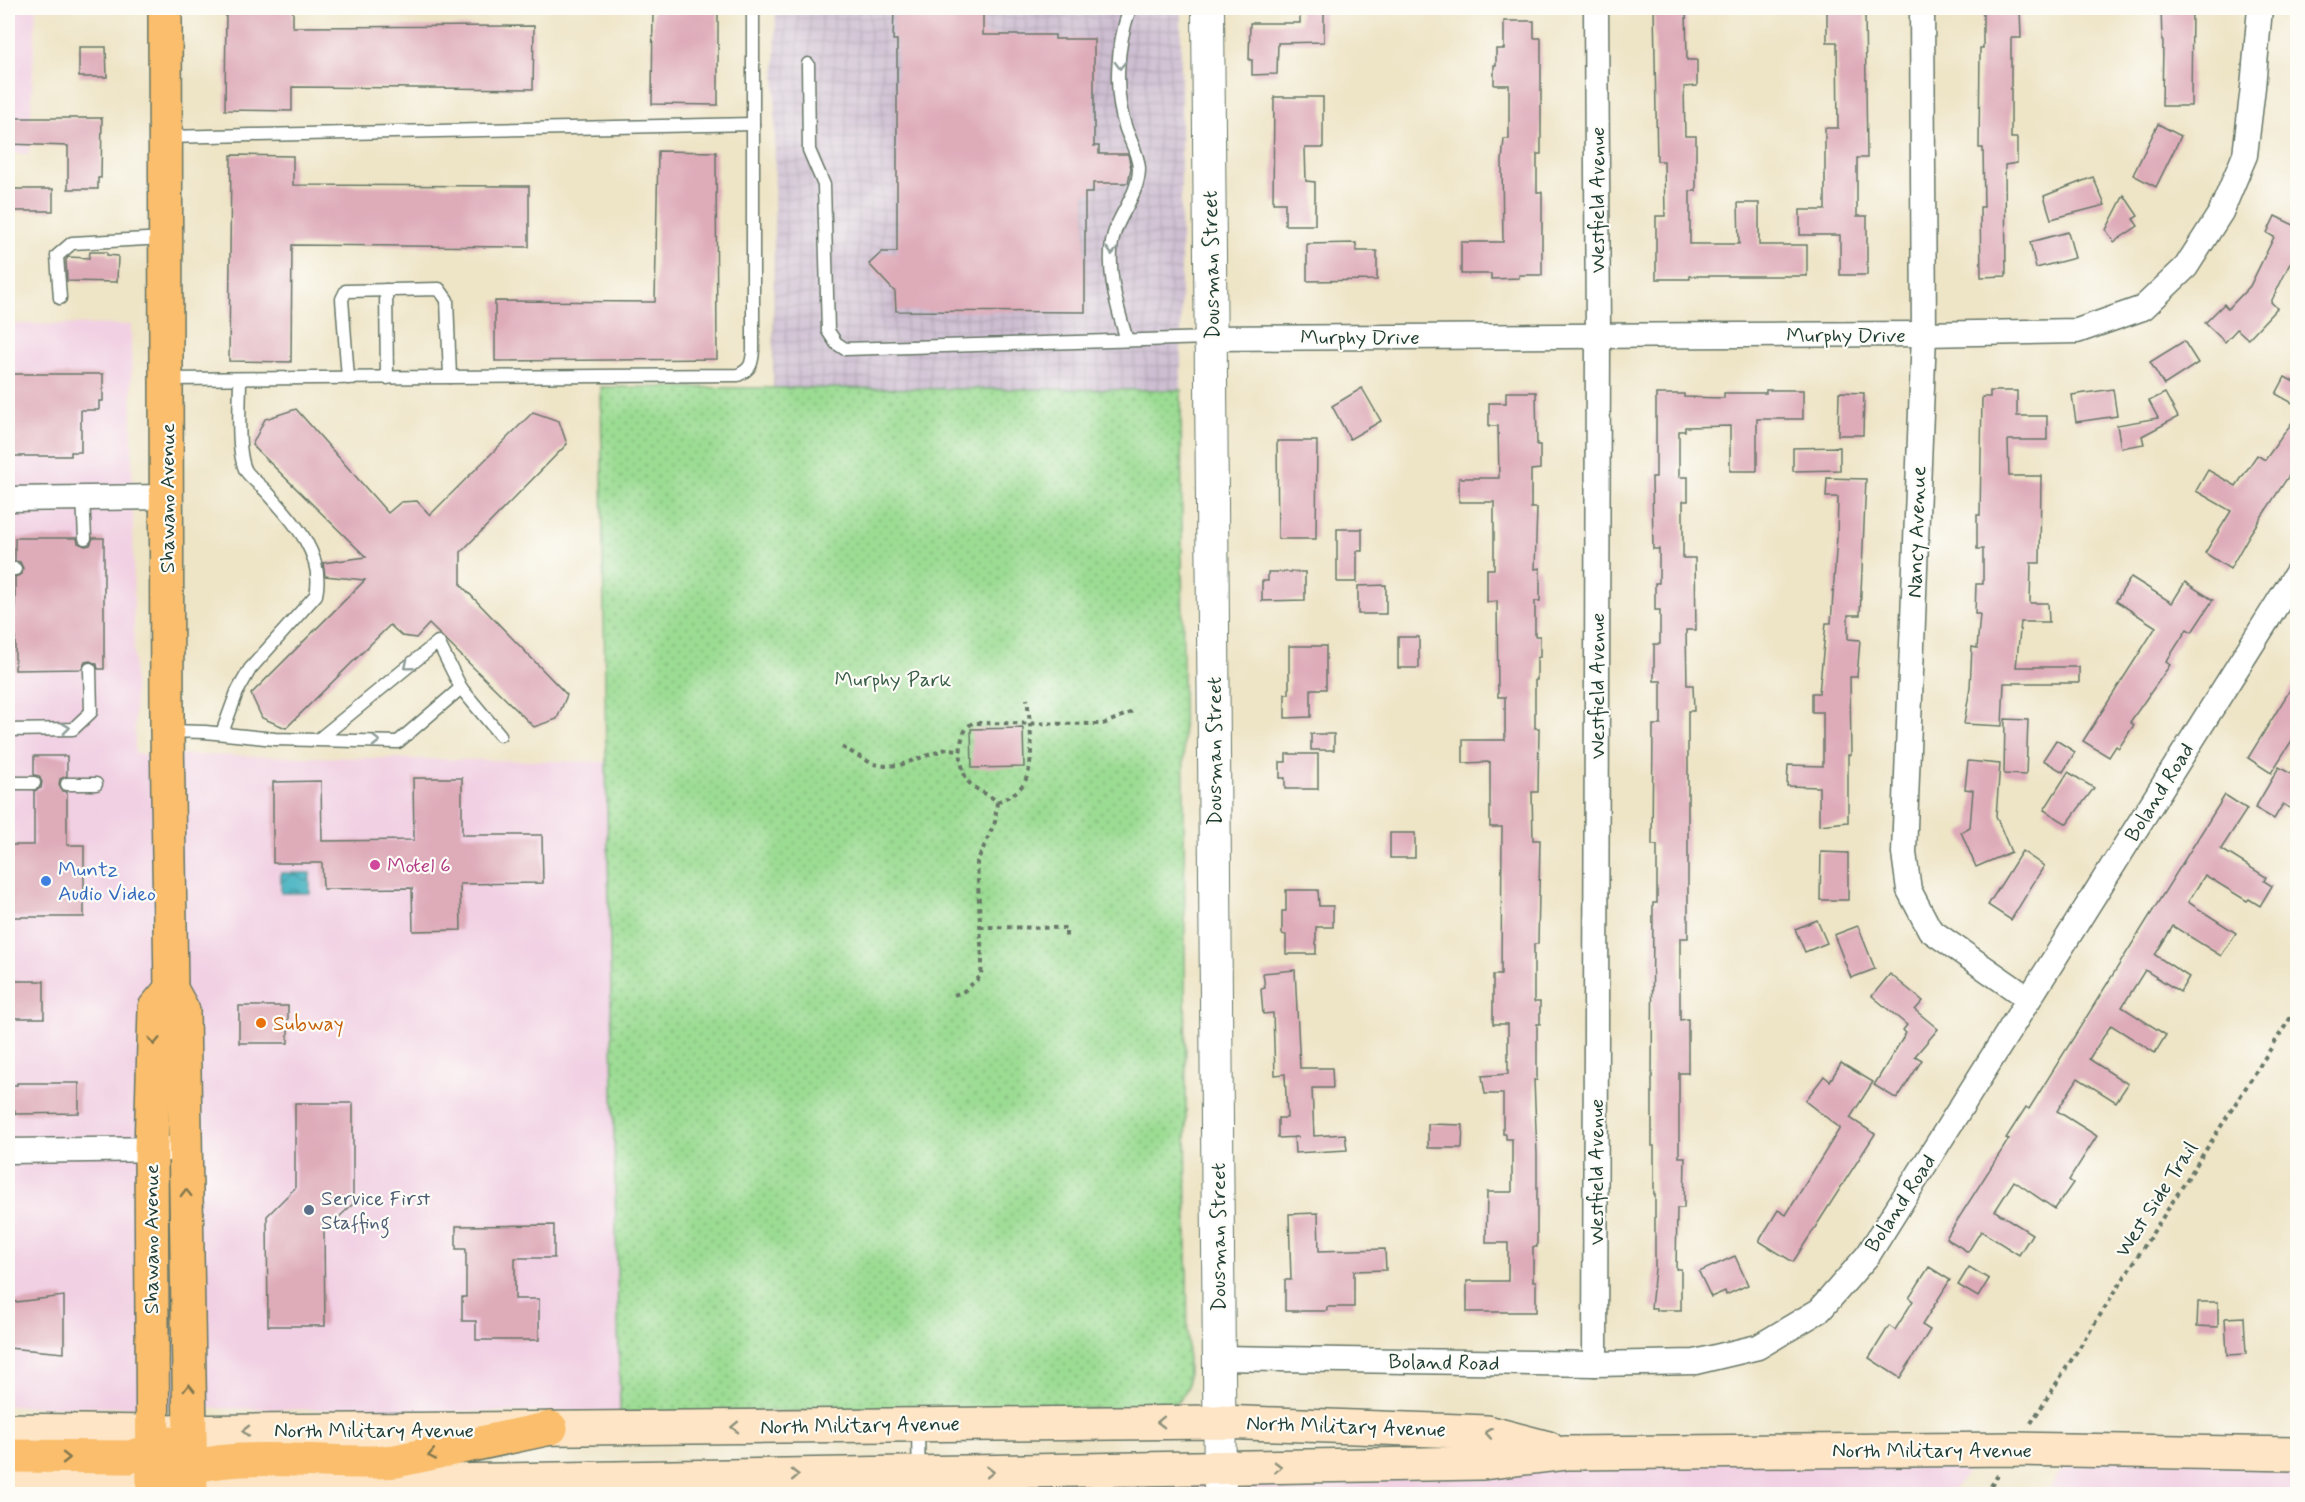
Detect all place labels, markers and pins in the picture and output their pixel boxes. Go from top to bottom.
place label: Motel 6 [387,852,451,880]
place label: Muntz Audio Video [58,856,156,908]
marker: Motel 6 [368,858,382,872]
marker: Muntz Audio Video [39,874,53,888]
place label: Subway [273,1010,344,1038]
marker: Subway [254,1016,268,1030]
place label: Service First Staffing [321,1185,431,1239]
marker: Service First Staffing [302,1203,316,1217]

